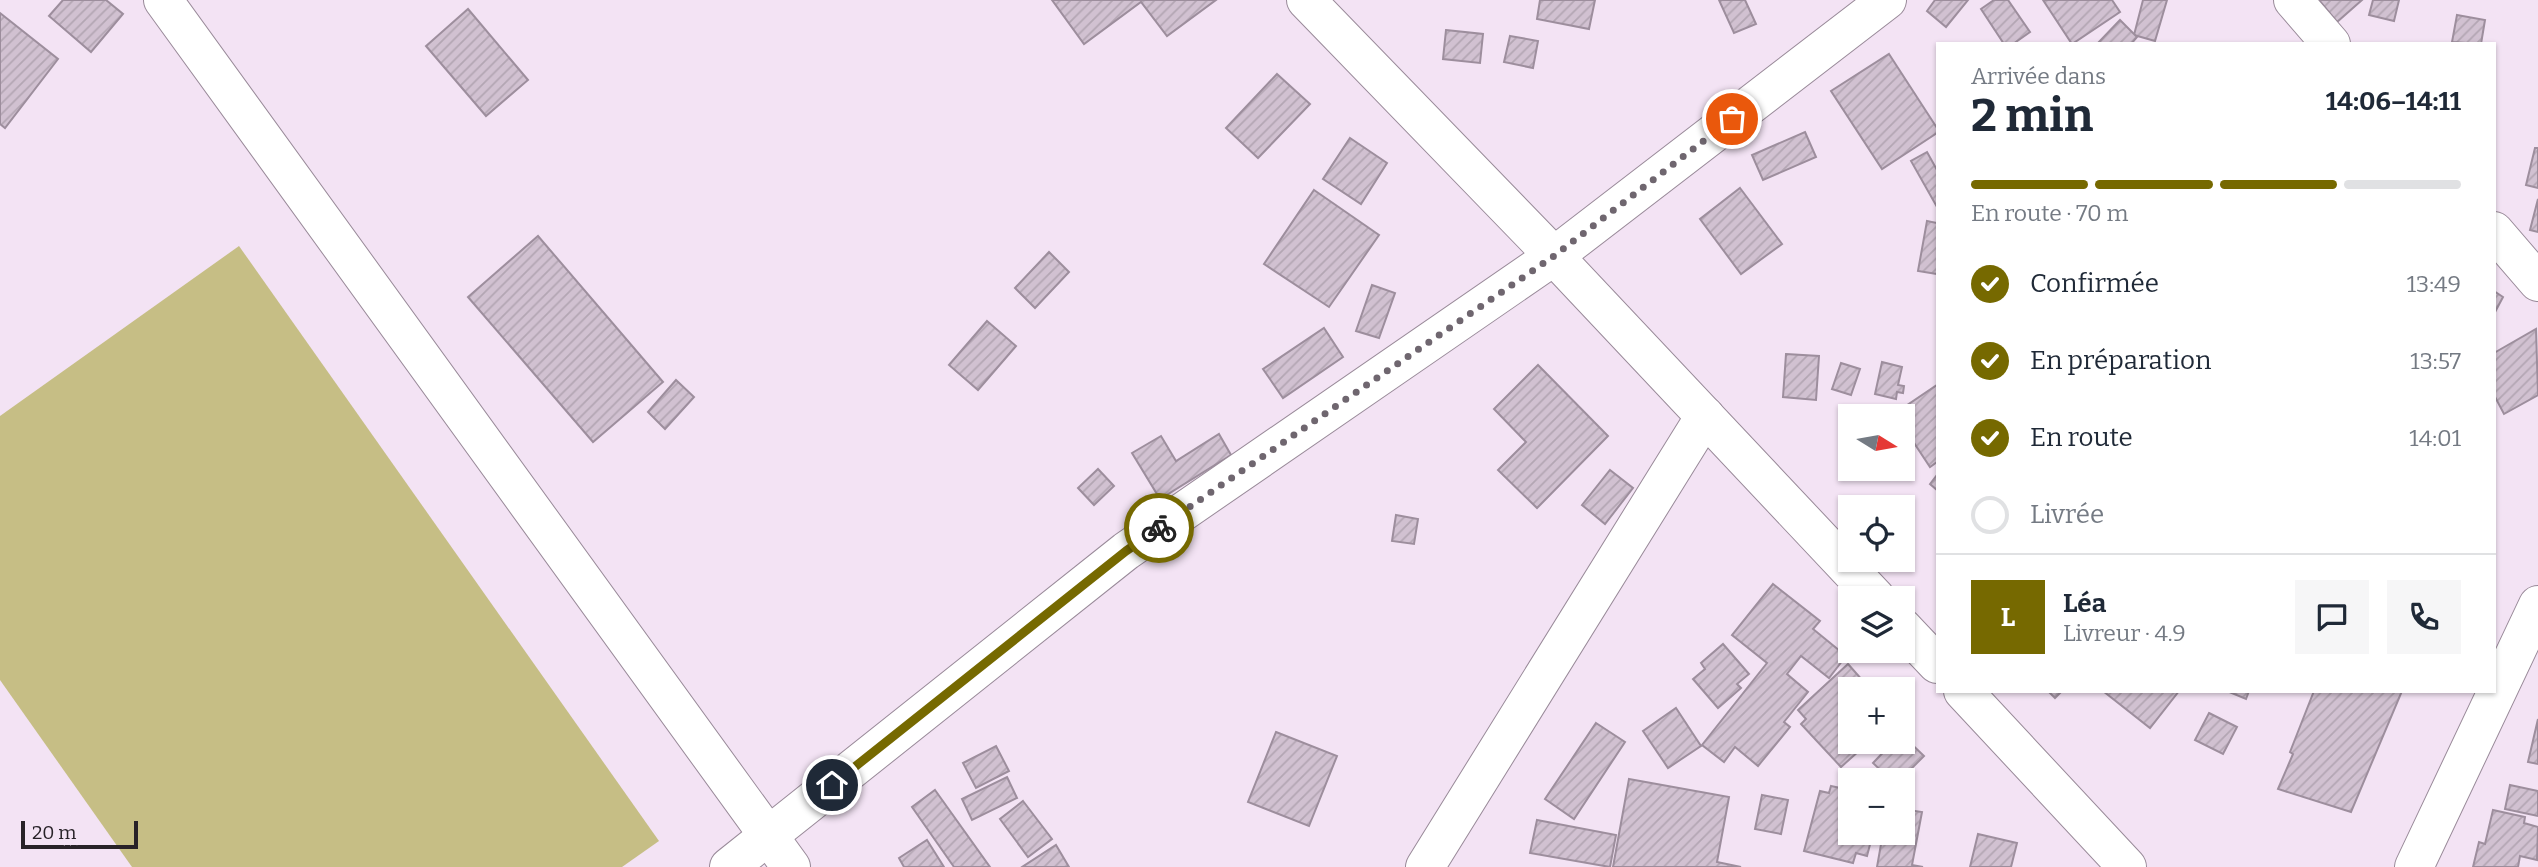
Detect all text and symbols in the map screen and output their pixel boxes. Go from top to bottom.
text: Arrivée dans [1971,62,2106,90]
text: 14:06–14:11 [2326,86,2461,117]
text: 2 min [1971,88,2093,143]
pin [1702,89,1762,149]
icon: bag [1713,100,1751,138]
text: En route · 70 m [1971,199,2128,227]
icon: check [1971,265,2009,303]
text: Confirmée [2030,268,2159,299]
text: 13:49 [2407,270,2461,298]
icon: check [1971,342,2009,380]
text: En préparation [2030,345,2211,376]
text: 13:57 [2410,347,2461,375]
north arrow [1838,404,1914,481]
map controls [1838,404,1915,845]
icon: check [1971,419,2009,457]
text: En route [2030,422,2133,453]
text: 14:01 [2409,424,2461,452]
courier [1124,493,1194,563]
button: locate [1838,495,1915,572]
text: Livrée [2030,499,2104,530]
icon: bike [1140,509,1178,547]
button: chat [2295,580,2369,654]
button: phone [2387,580,2461,654]
button: layers [1838,586,1915,663]
text: Léa [2063,588,2106,619]
text: L [2001,602,2015,633]
text: Livreur · 4.9 [2063,619,2186,647]
button: + [1838,677,1915,754]
pin [802,755,862,815]
icon: home [813,766,851,804]
button: − [1838,768,1915,845]
scale bar [21,818,138,850]
text: 20 m [32,821,76,844]

